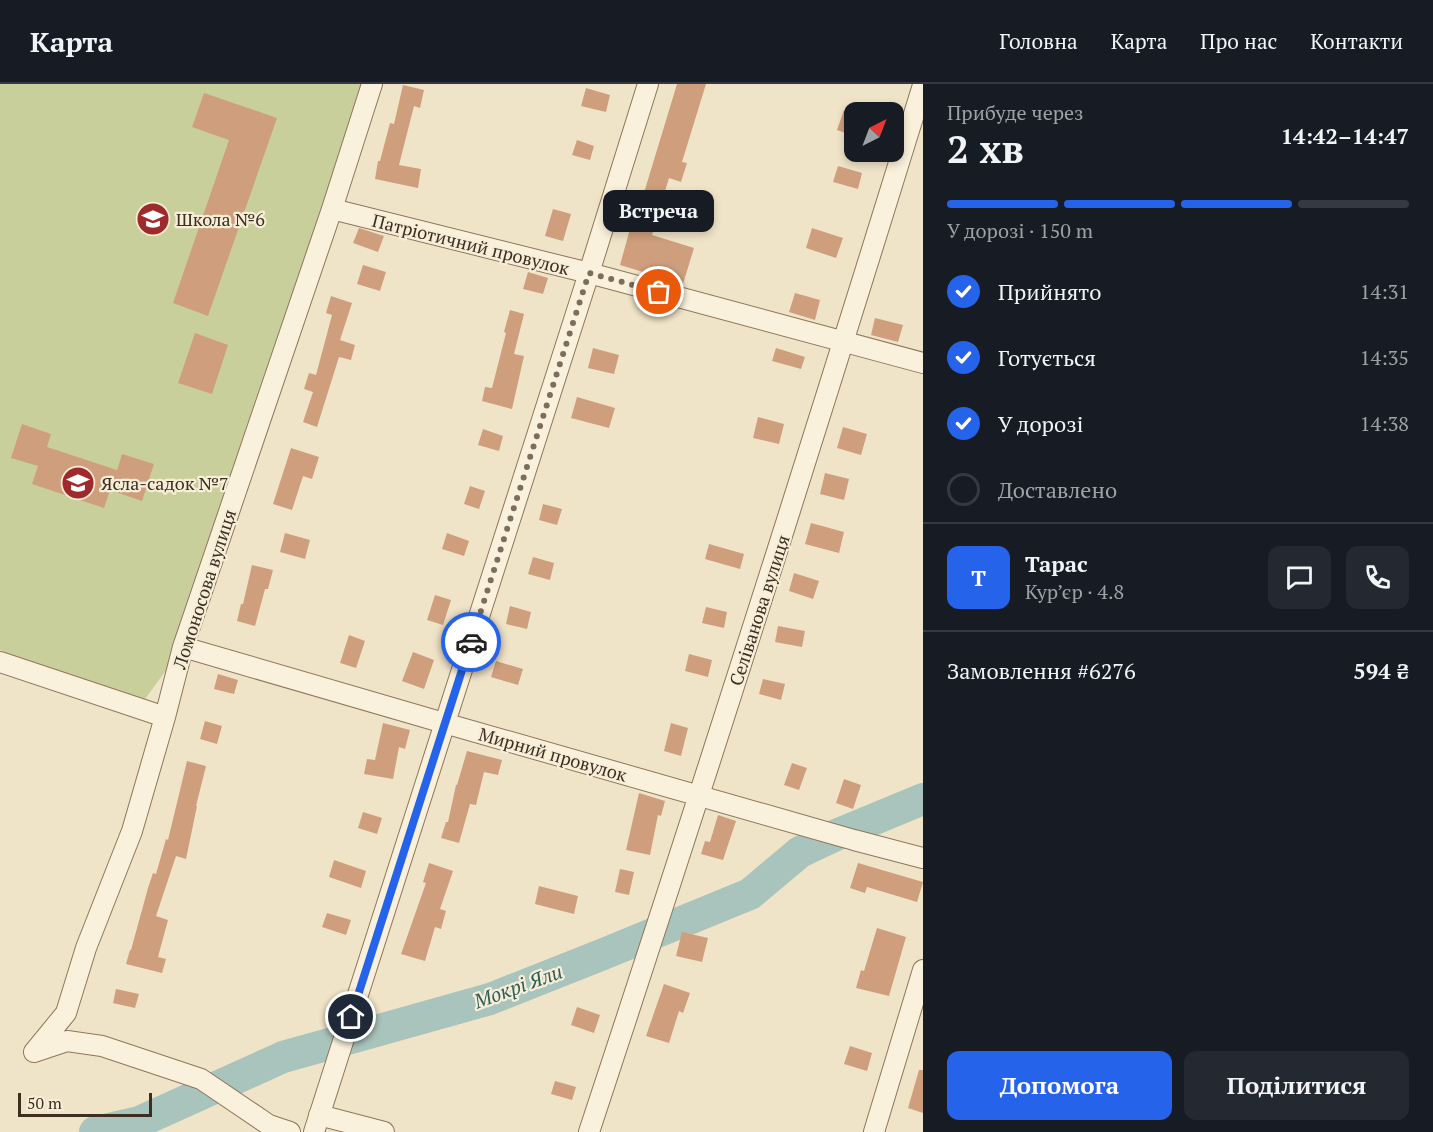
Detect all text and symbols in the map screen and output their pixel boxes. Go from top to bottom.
text: Карта [30,23,113,60]
text: Головна [999,27,1078,55]
text: Карта [1111,27,1167,55]
text: Про нас [1200,27,1277,55]
text: Контакти [1310,27,1403,55]
text: Прибуде через [947,99,1084,126]
north arrow [844,102,904,162]
map controls [844,102,904,162]
text: 14:42–14:47 [1281,121,1409,150]
text: 2 хв [947,122,1024,174]
callout: Встреча [604,190,714,232]
text: Встреча [619,197,698,224]
school or university icon: Школа №6 [135,201,171,237]
place label: Школа №6 [176,207,265,231]
street label: Патріотичний провулок [370,208,572,280]
text: У дорозі · 150 m [947,217,1093,244]
pin [633,266,684,317]
icon: bag [642,275,675,308]
icon: check [947,275,980,308]
text: Прийнято [998,277,1101,306]
text: 14:31 [1360,278,1409,305]
icon: check [947,341,980,374]
text: Готується [998,343,1096,372]
text: 14:35 [1360,344,1409,371]
icon: check [947,407,980,440]
text: У дорозі [998,409,1083,438]
text: 14:38 [1360,410,1409,437]
school or university icon: Ясла-садок №7 [60,465,96,501]
place label: Ясла-садок №7 [101,471,229,495]
text: Доставлено [998,475,1117,504]
street label: Ломоносова вулиця [167,506,241,673]
street label: Селіванова вулиця [723,532,795,688]
button: chat [1268,546,1331,609]
button: phone [1346,546,1409,609]
text: Тарас [1025,549,1088,578]
text: Т [971,563,986,592]
text: Кур’єр · 4.8 [1025,578,1124,605]
courier [441,612,501,672]
icon: car [455,626,488,659]
text: Замовлення #6276 [947,656,1136,685]
text: 594 ₴ [1353,656,1409,685]
street label: Мирний провулок [476,721,630,787]
water label: Мокрі Яли [469,958,566,1015]
pin [325,991,376,1042]
icon: home [334,1000,367,1033]
button: Допомога [947,1051,1172,1120]
button: Поділитися [1184,1051,1409,1120]
scale bar [18,1090,152,1118]
text: 50 m [27,1092,62,1114]

